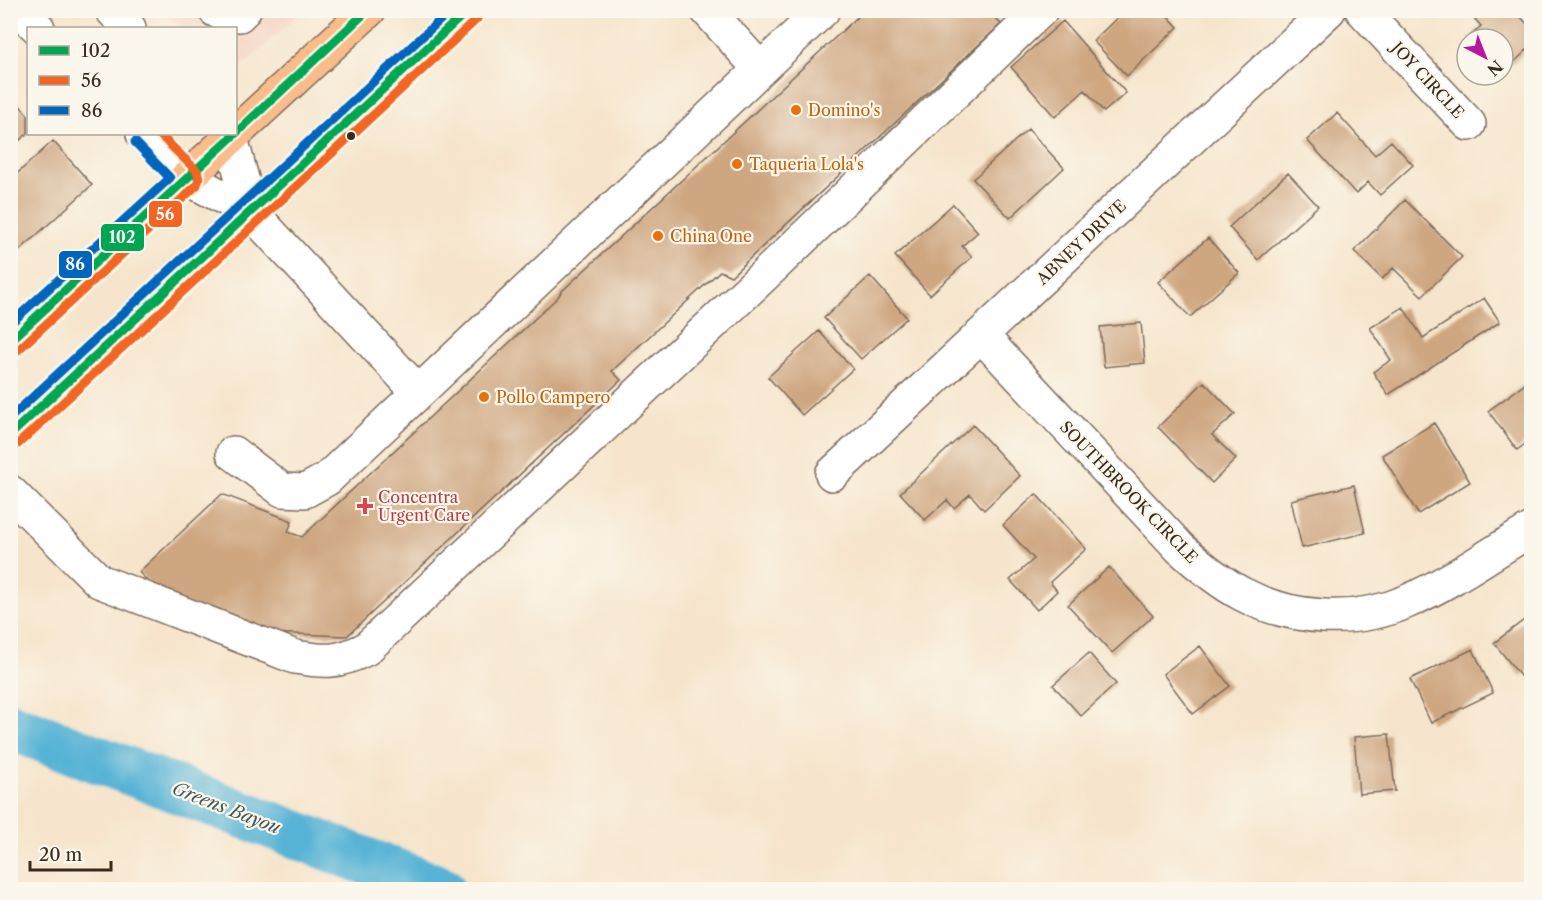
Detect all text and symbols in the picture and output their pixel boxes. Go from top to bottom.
legend [27,27,237,135]
north arrow [1455,27,1515,87]
street label: JOY CIRCLE [1386,35,1468,122]
text: 102 [81,40,110,62]
text: N [1483,56,1507,80]
text: 56 [81,70,101,92]
text: 86 [81,100,102,122]
place label: Domino's [808,100,880,120]
marker: Domino's [789,103,803,117]
unlabelled marker [345,130,357,142]
place label: Taqueria Lola's [749,154,864,174]
marker: Taqueria Lola's [730,157,744,171]
street label: ABNEY DRIVE [1031,195,1130,289]
line badge: 56 [148,200,183,228]
text: 56 [156,204,175,224]
line badge: 102 [100,223,145,252]
place label: China One [670,226,752,246]
text: 102 [109,227,135,247]
marker: China One [651,229,665,243]
line badge: 86 [58,250,93,279]
text: 86 [65,254,85,274]
place label: Pollo Campero [496,387,611,407]
marker: Pollo Campero [477,390,491,404]
street label: SOUTHBROOK CIRCLE [1056,417,1202,567]
place label: Concentra Urgent Care [378,487,470,525]
marker: Concentra Urgent Care [356,497,374,515]
water label: Greens Bayou [169,777,284,839]
scale bar [30,834,111,872]
text: 20 m [39,844,83,866]

